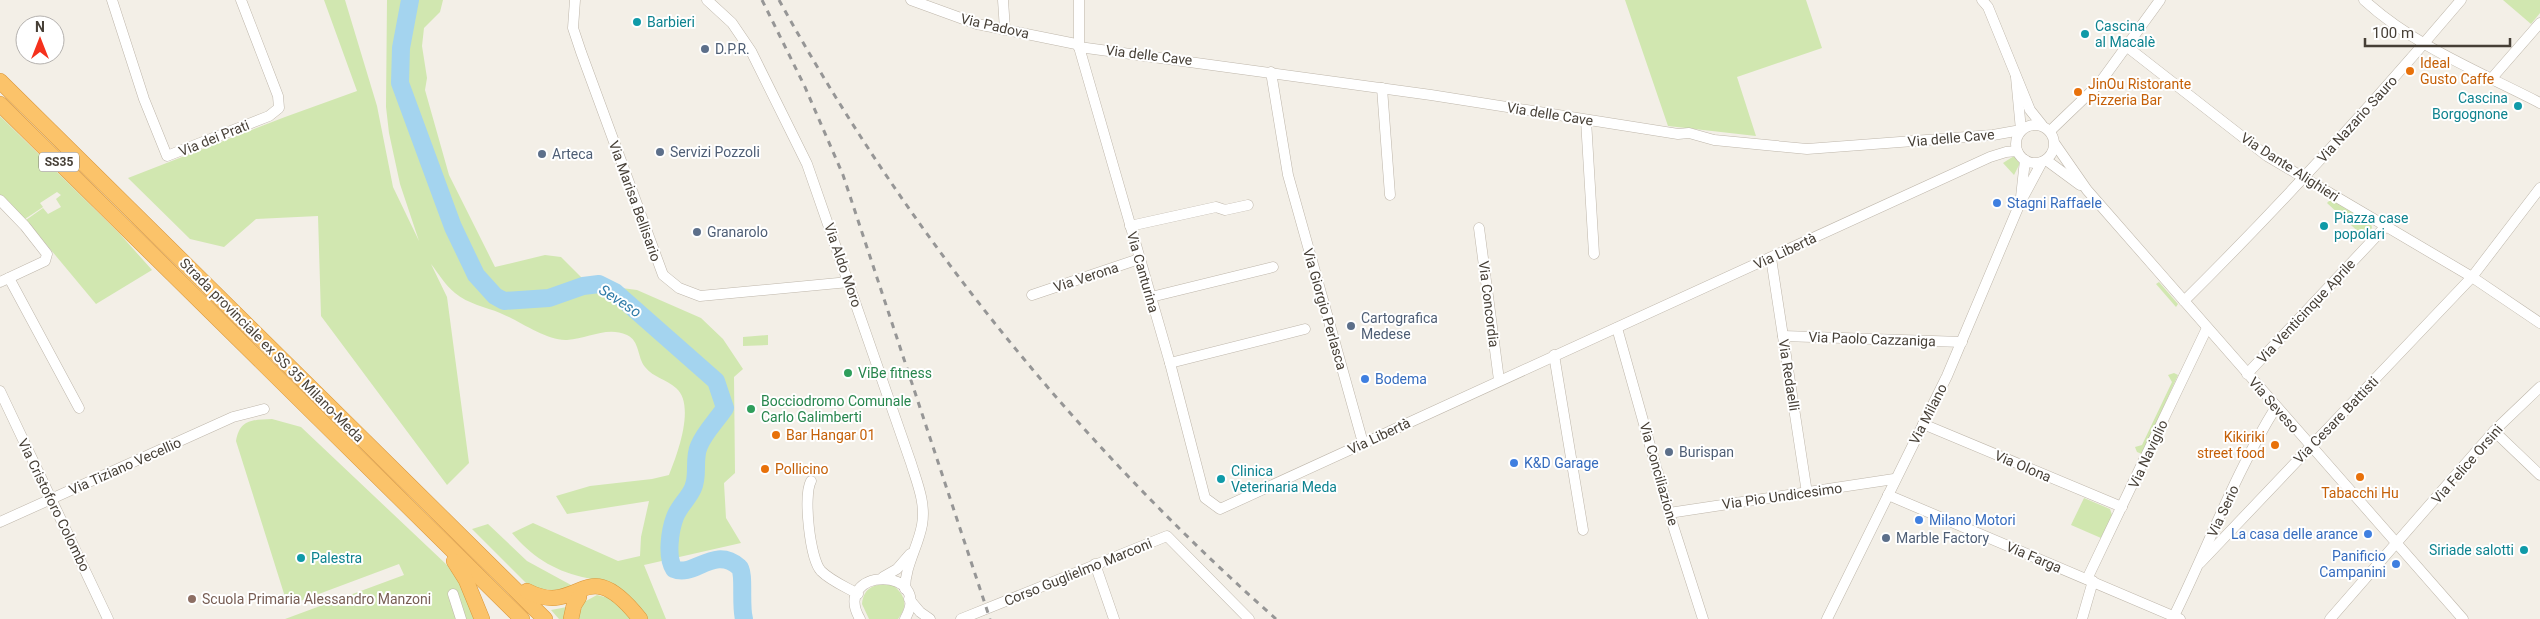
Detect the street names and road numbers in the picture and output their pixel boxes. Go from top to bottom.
street label: Via Padova [959,10,1031,42]
street label: Via delle Cave [1105,42,1193,68]
street label: Via Nazario Sauro [2314,72,2400,166]
street label: Via delle Cave [1506,99,1594,129]
street label: Via dei Prati [176,117,252,159]
street label: Via delle Cave [1907,126,1995,150]
street label: Via Dante Alighieri [2238,129,2342,205]
street label: Via Marisa Bellisario [606,139,664,263]
road number: SS35 [39,152,79,172]
street label: Via Aldo Moro [821,221,865,309]
street label: Via Canturina [1124,230,1162,314]
street label: Via Libertà [1751,230,1819,272]
street label: Via Giorgio Perlasca [1300,246,1350,372]
street label: Strada provinciale ex SS 35 Milano-Meda [177,255,367,445]
street label: Via Venticinque Aprile [2254,256,2358,366]
street label: Via Verona [1051,259,1121,295]
street label: Via Concordia [1476,260,1502,348]
street label: Via Paolo Cazzaniga [1808,329,1936,349]
street label: Via Redaelli [1775,338,1803,412]
street label: Via Cesare Battisti [2291,373,2381,467]
street label: Via Seveso [2246,374,2302,436]
street label: Via Milano [1906,381,1950,447]
street label: Via Libertà [1345,415,1413,457]
street label: Via Naviglio [2125,417,2171,491]
street label: Via Conciliazione [1637,420,1681,528]
street label: Via Felice Orsini [2428,421,2506,507]
street label: Via Tiziano Vecellio [66,434,184,498]
street label: Via Cristoforo Colombo [15,436,93,574]
street label: Via Olona [1992,447,2054,485]
street label: Via Pio Undicesimo [1721,480,1843,512]
street label: Via Serio [2204,483,2242,539]
street label: Corso Guglielmo Marconi [1002,535,1154,609]
street label: Via Farga [2004,538,2064,576]

